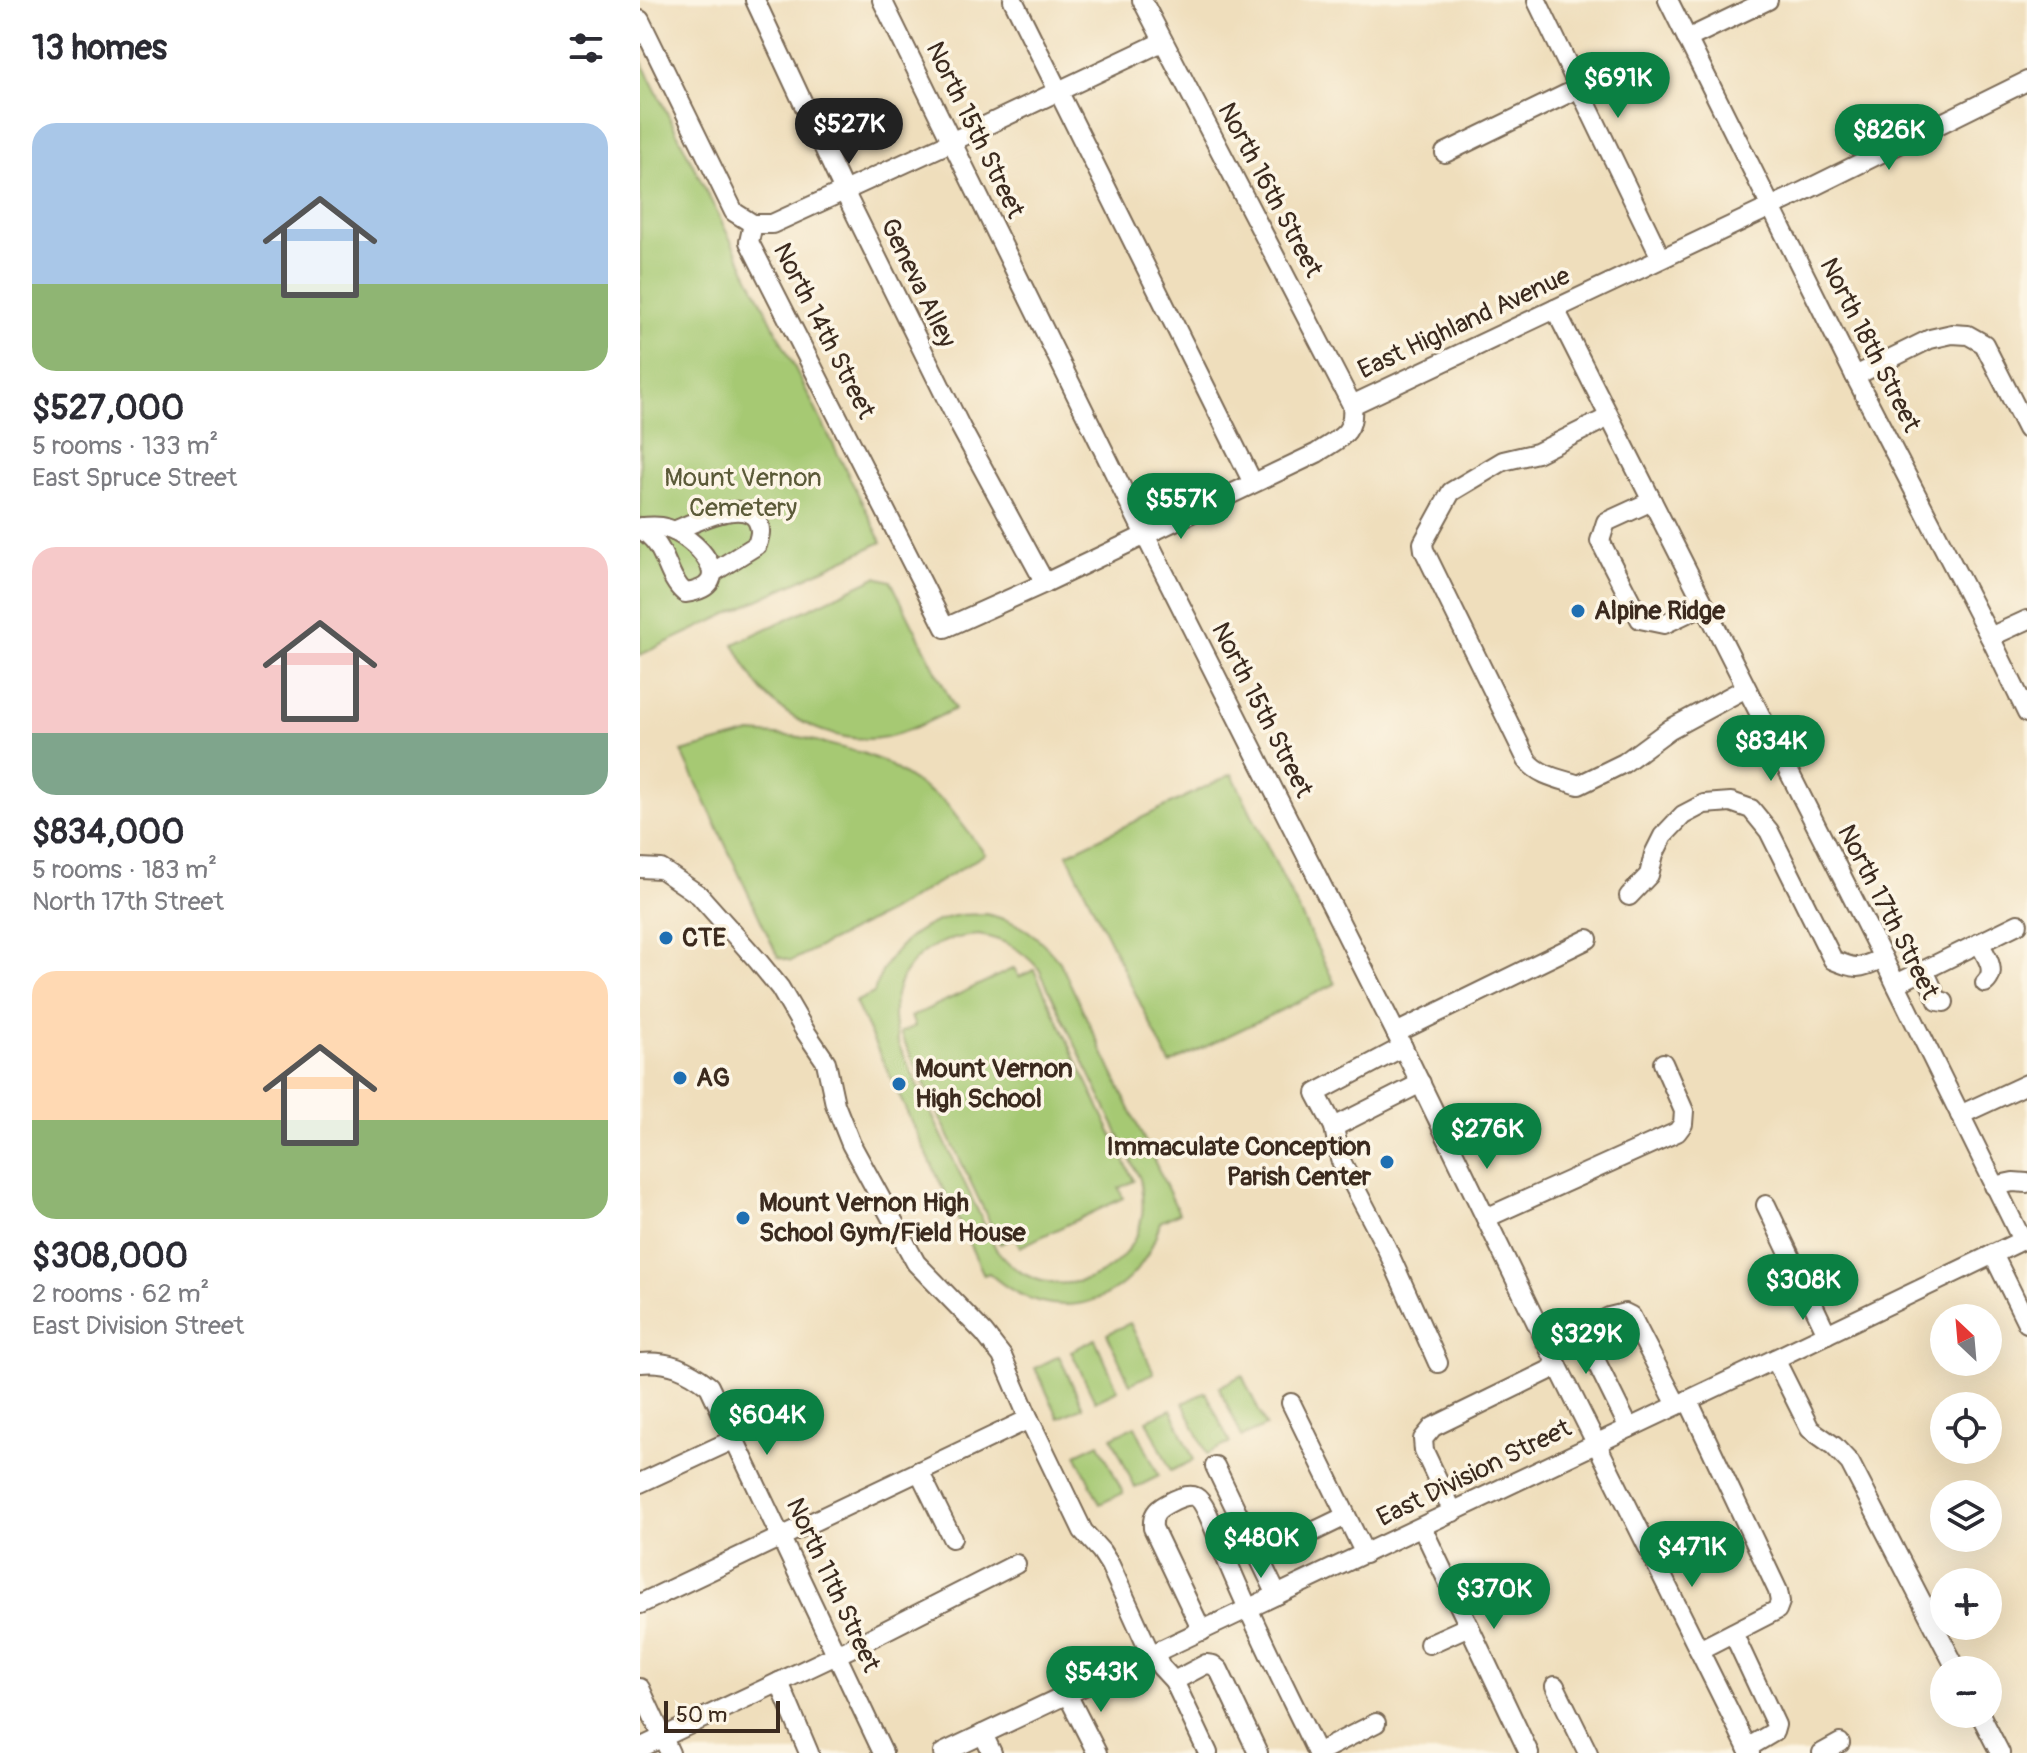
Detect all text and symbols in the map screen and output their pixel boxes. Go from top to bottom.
icon: filters [564,26,608,70]
text: 13 homes [32,27,167,70]
street label: North 15th Street [918,37,1032,224]
pin: $691K [1562,52,1674,120]
text: $691K [1584,62,1652,94]
street label: North 16th Street [1211,97,1330,283]
pin: $527K [793,98,905,166]
pin: $826K [1833,104,1945,172]
text: $527K [813,108,885,140]
text: $826K [1853,114,1925,146]
icon: home [248,175,392,319]
street label: Geneva Alley [873,213,963,353]
street label: North 14th Street [766,238,882,425]
street label: North 18th Street [1812,253,1928,438]
street label: East Highland Avenue [1353,260,1575,386]
text: $527,000 [32,387,184,430]
text: 5 rooms · 133 m² [32,430,218,462]
text: East Spruce Street [32,462,237,494]
park label: Mount Vernon Cemetery [664,462,822,524]
pin: $557K [1125,473,1237,541]
text: $557K [1145,483,1217,515]
place label: Alpine Ridge [1594,595,1726,627]
icon: home [248,599,392,743]
marker: Alpine Ridge [1569,602,1587,620]
street label: North 15th Street [1204,617,1320,803]
pin: $834K [1715,715,1827,783]
text: $834K [1735,725,1807,757]
text: $834,000 [32,811,185,854]
street label: North 17th Street [1830,819,1946,1005]
text: 5 rooms · 183 m² [32,854,217,886]
text: North 17th Street [32,886,224,918]
place label: CTE [682,922,726,954]
marker: CTE [657,929,675,947]
icon: home [248,1023,392,1167]
place label: Mount Vernon High School [915,1053,1073,1115]
place label: AG [696,1062,730,1094]
marker: AG [671,1069,689,1087]
marker: Mount Vernon High School [890,1075,908,1093]
pin: $276K [1431,1103,1543,1171]
text: $276K [1450,1113,1524,1145]
place label: Immaculate Conception Parish Center [1106,1131,1372,1193]
marker: Immaculate Conception Parish Center [1378,1153,1396,1171]
place label: Mount Vernon High School Gym/Field House [759,1187,1027,1249]
marker: Mount Vernon High School Gym/Field House [734,1209,752,1227]
text: $308,000 [32,1235,188,1278]
pin: $308K [1747,1254,1859,1322]
text: $308K [1765,1264,1841,1296]
text: 2 rooms · 62 m² [32,1278,209,1310]
north arrow [1930,1304,2002,1376]
map controls [1930,1304,2002,1728]
pin: $329K [1530,1308,1642,1376]
text: East Division Street [32,1310,244,1342]
text: $329K [1550,1318,1622,1350]
pin: $604K [711,1389,823,1457]
button: locate [1930,1392,2002,1464]
text: $604K [728,1399,806,1431]
street label: East Division Street [1372,1412,1577,1534]
button: layers [1930,1480,2002,1552]
street label: North 11th Street [779,1493,888,1678]
pin: $480K [1205,1512,1317,1580]
pin: $471K [1636,1521,1748,1589]
text: $480K [1223,1522,1299,1554]
text: $471K [1658,1531,1726,1563]
pin: $370K [1438,1563,1550,1631]
button: + [1930,1568,2002,1640]
text: $370K [1456,1573,1532,1605]
pin: $543K [1045,1646,1157,1714]
text: $543K [1064,1656,1138,1688]
button: − [1930,1656,2002,1728]
scale bar [664,1697,780,1733]
text: 50 m [676,1701,727,1729]

